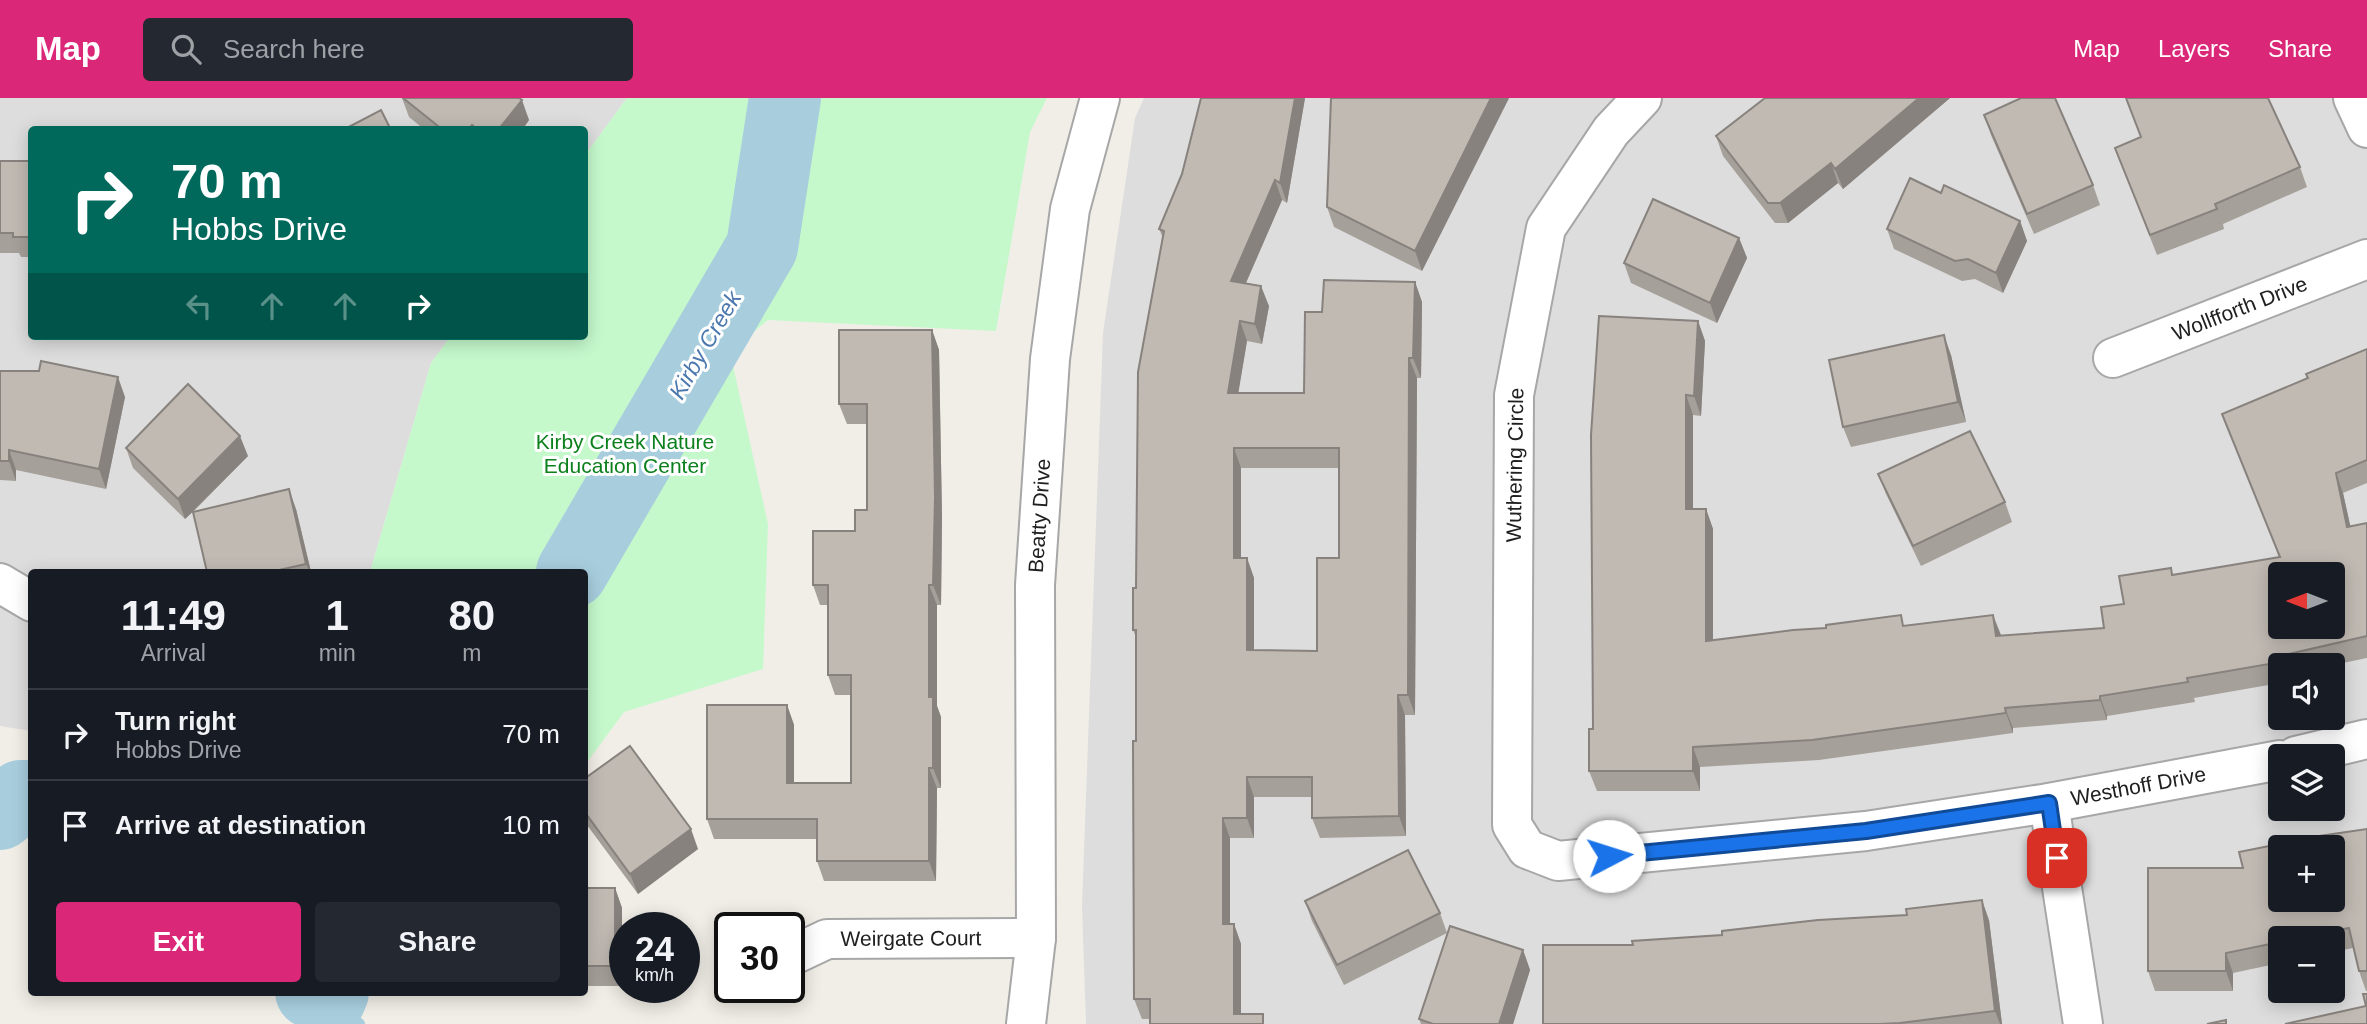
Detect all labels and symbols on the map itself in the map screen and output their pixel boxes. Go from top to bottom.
street label: Wollfforth Drive [2169,271,2310,345]
water label: Kirby Creek [664,285,747,404]
street label: Wuthering Circle [1502,387,1527,543]
park label: Kirby Creek Nature Education Center [536,430,714,477]
street label: Beatty Drive [1024,458,1054,574]
north arrow [2268,562,2345,639]
street label: Westhoff Drive [2069,762,2208,810]
position arrow [1572,819,1646,893]
pin [2027,828,2087,888]
speed limit sign: 30 [714,912,805,1003]
street label: Weirgate Court [840,926,982,950]

